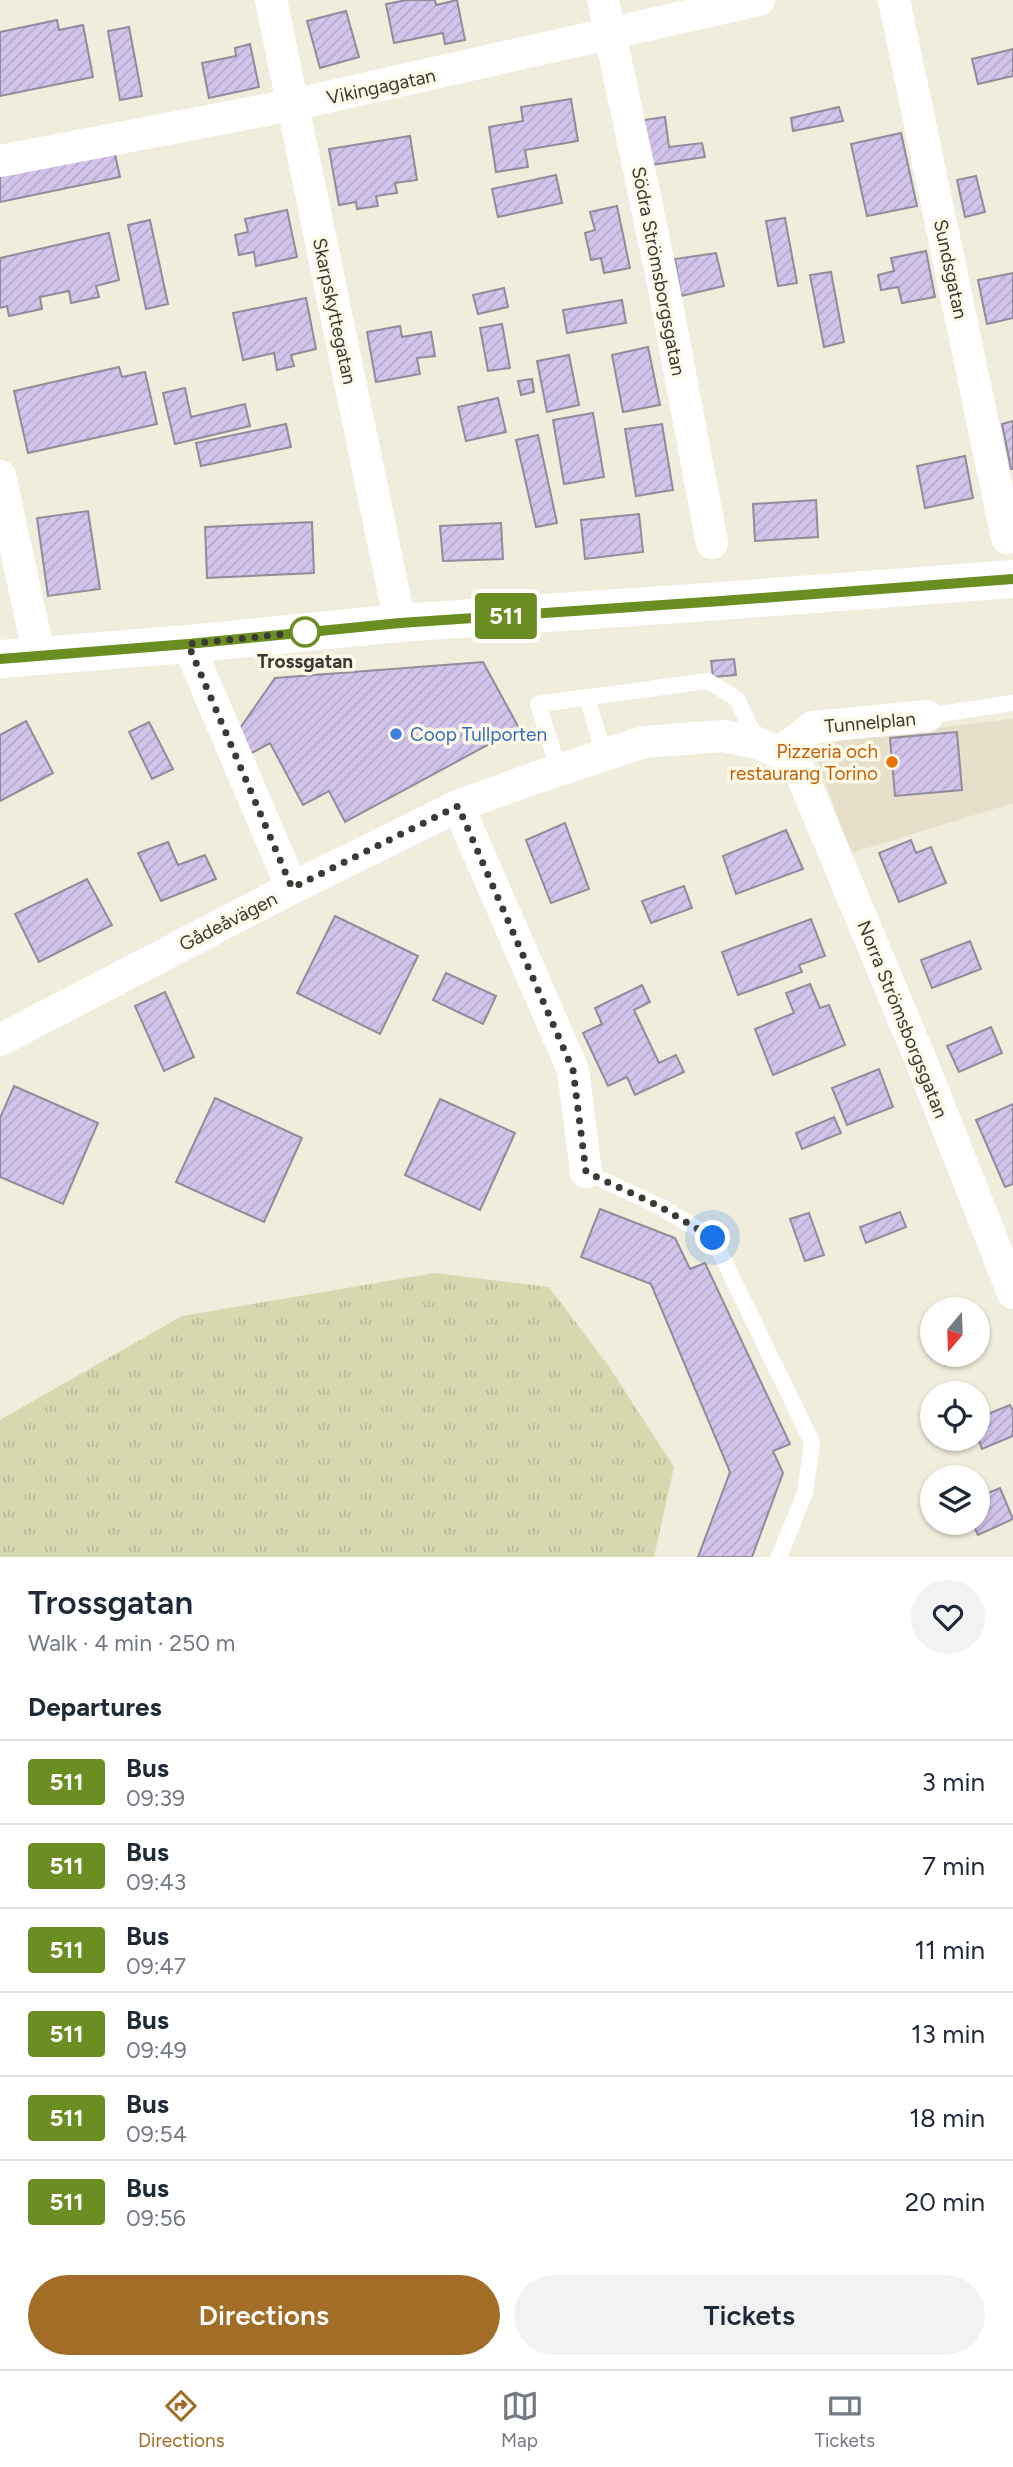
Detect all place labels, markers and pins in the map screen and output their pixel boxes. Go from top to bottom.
marker: Trossgatan [290,617,320,647]
place label: Trossgatan [257,650,353,673]
place label: Coop Tullporten [410,723,547,746]
marker: Coop Tullporten [388,726,404,742]
place label: Pizzeria och restaurang Torino [730,740,878,785]
marker: Pizzeria och restaurang Torino [884,754,900,770]

